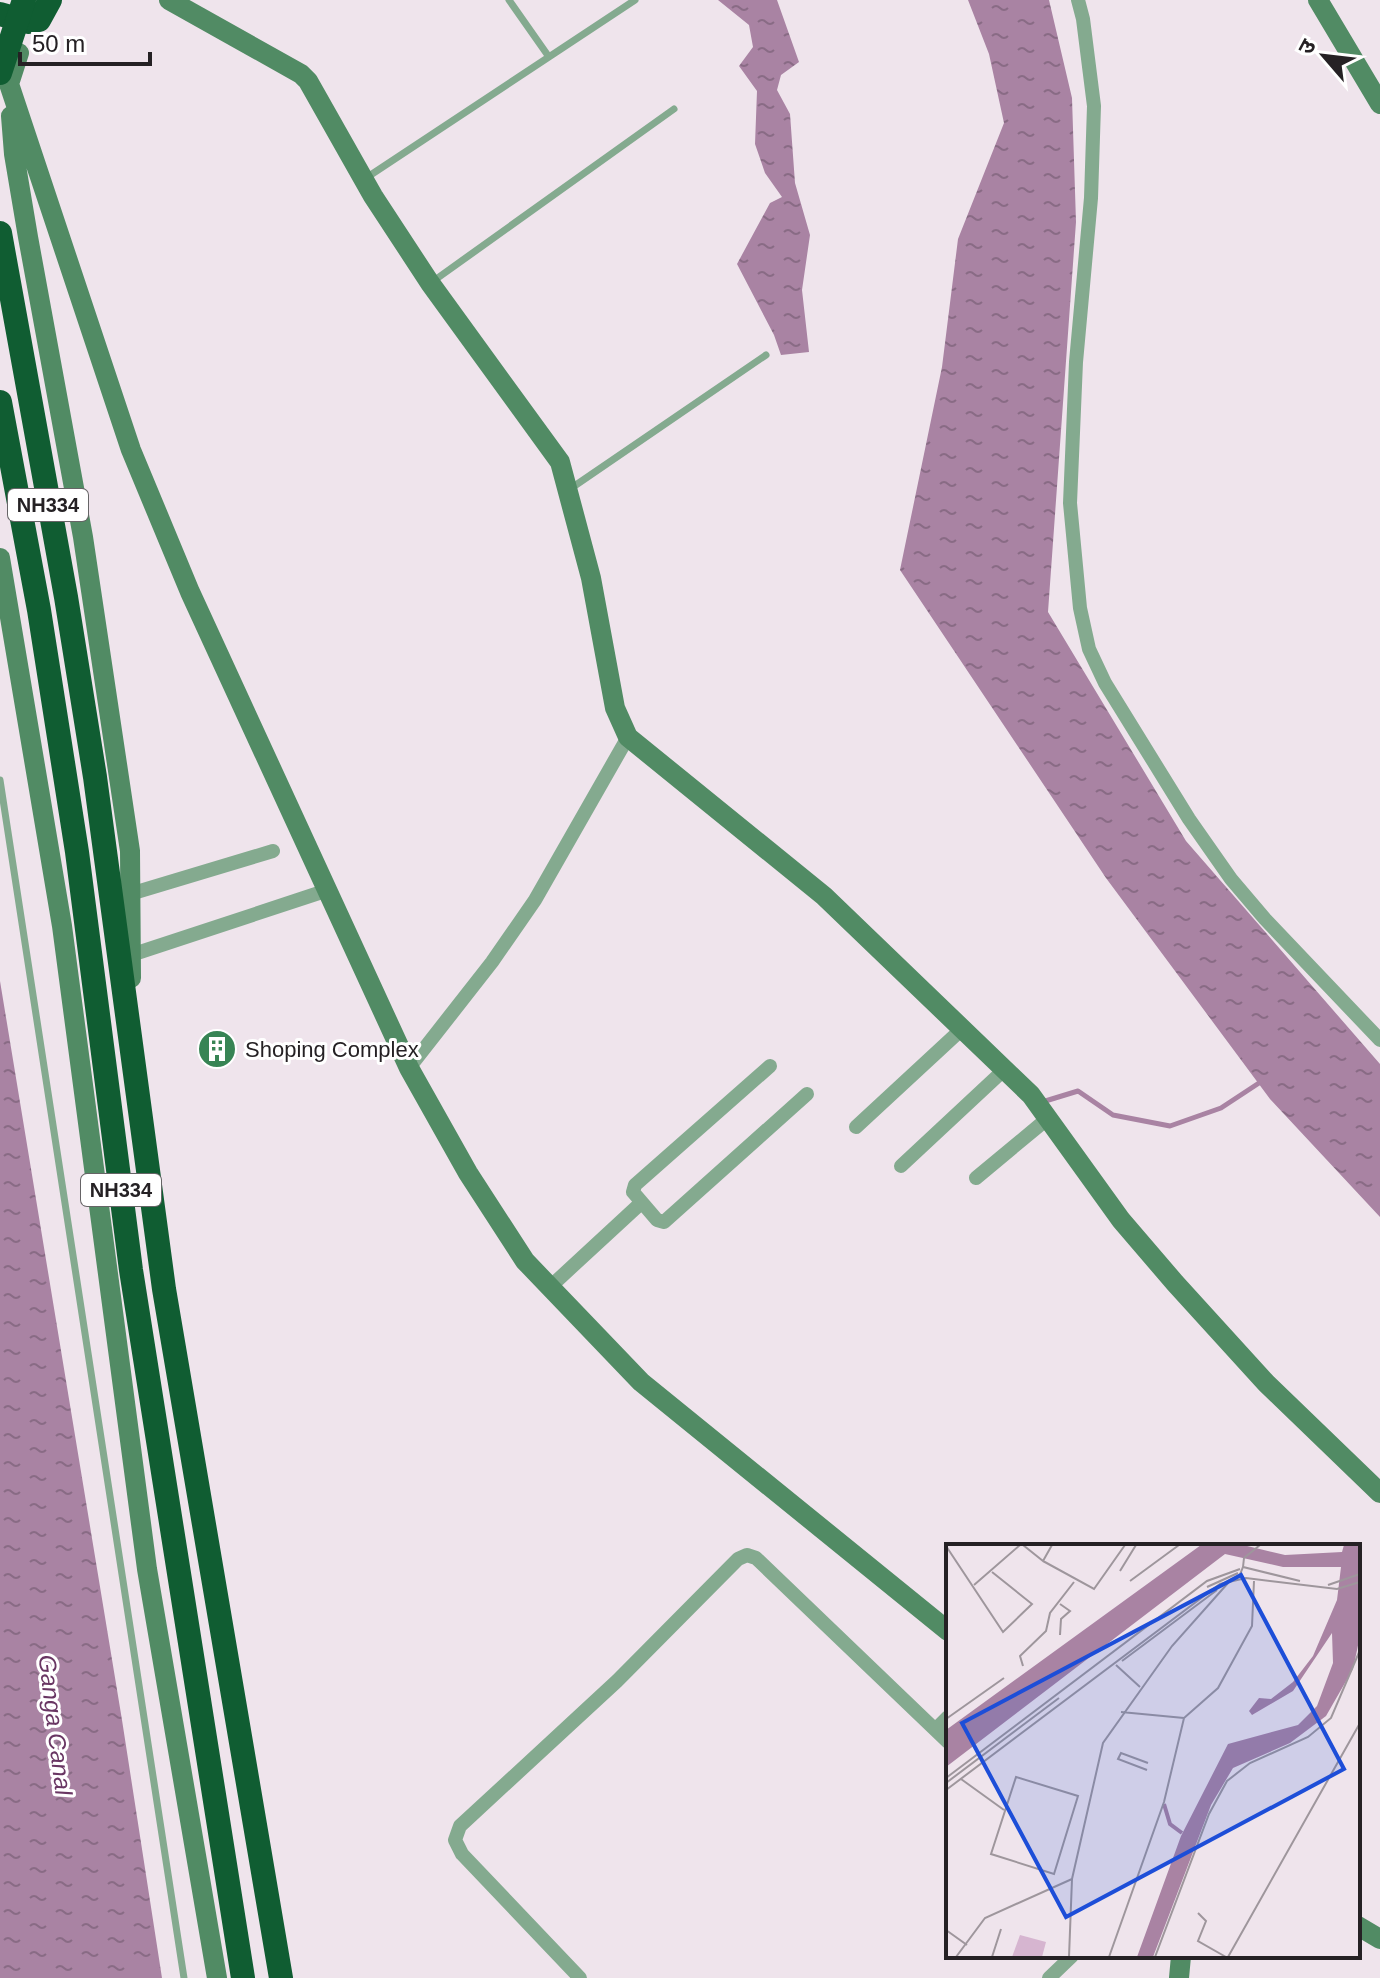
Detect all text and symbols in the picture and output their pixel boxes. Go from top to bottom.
scale bar [20,16,150,66]
north arrow [1284,16,1364,96]
text: 50 m [32,30,85,57]
text: उ [1293,34,1321,58]
road number: NH334 [8,489,88,521]
building icon: Shoping Complex [196,1028,238,1070]
place label: Shoping Complex [245,1037,419,1062]
road number: NH334 [81,1174,161,1206]
inset map [946,1544,1360,1958]
water label: Ganga Canal [33,1653,78,1797]

